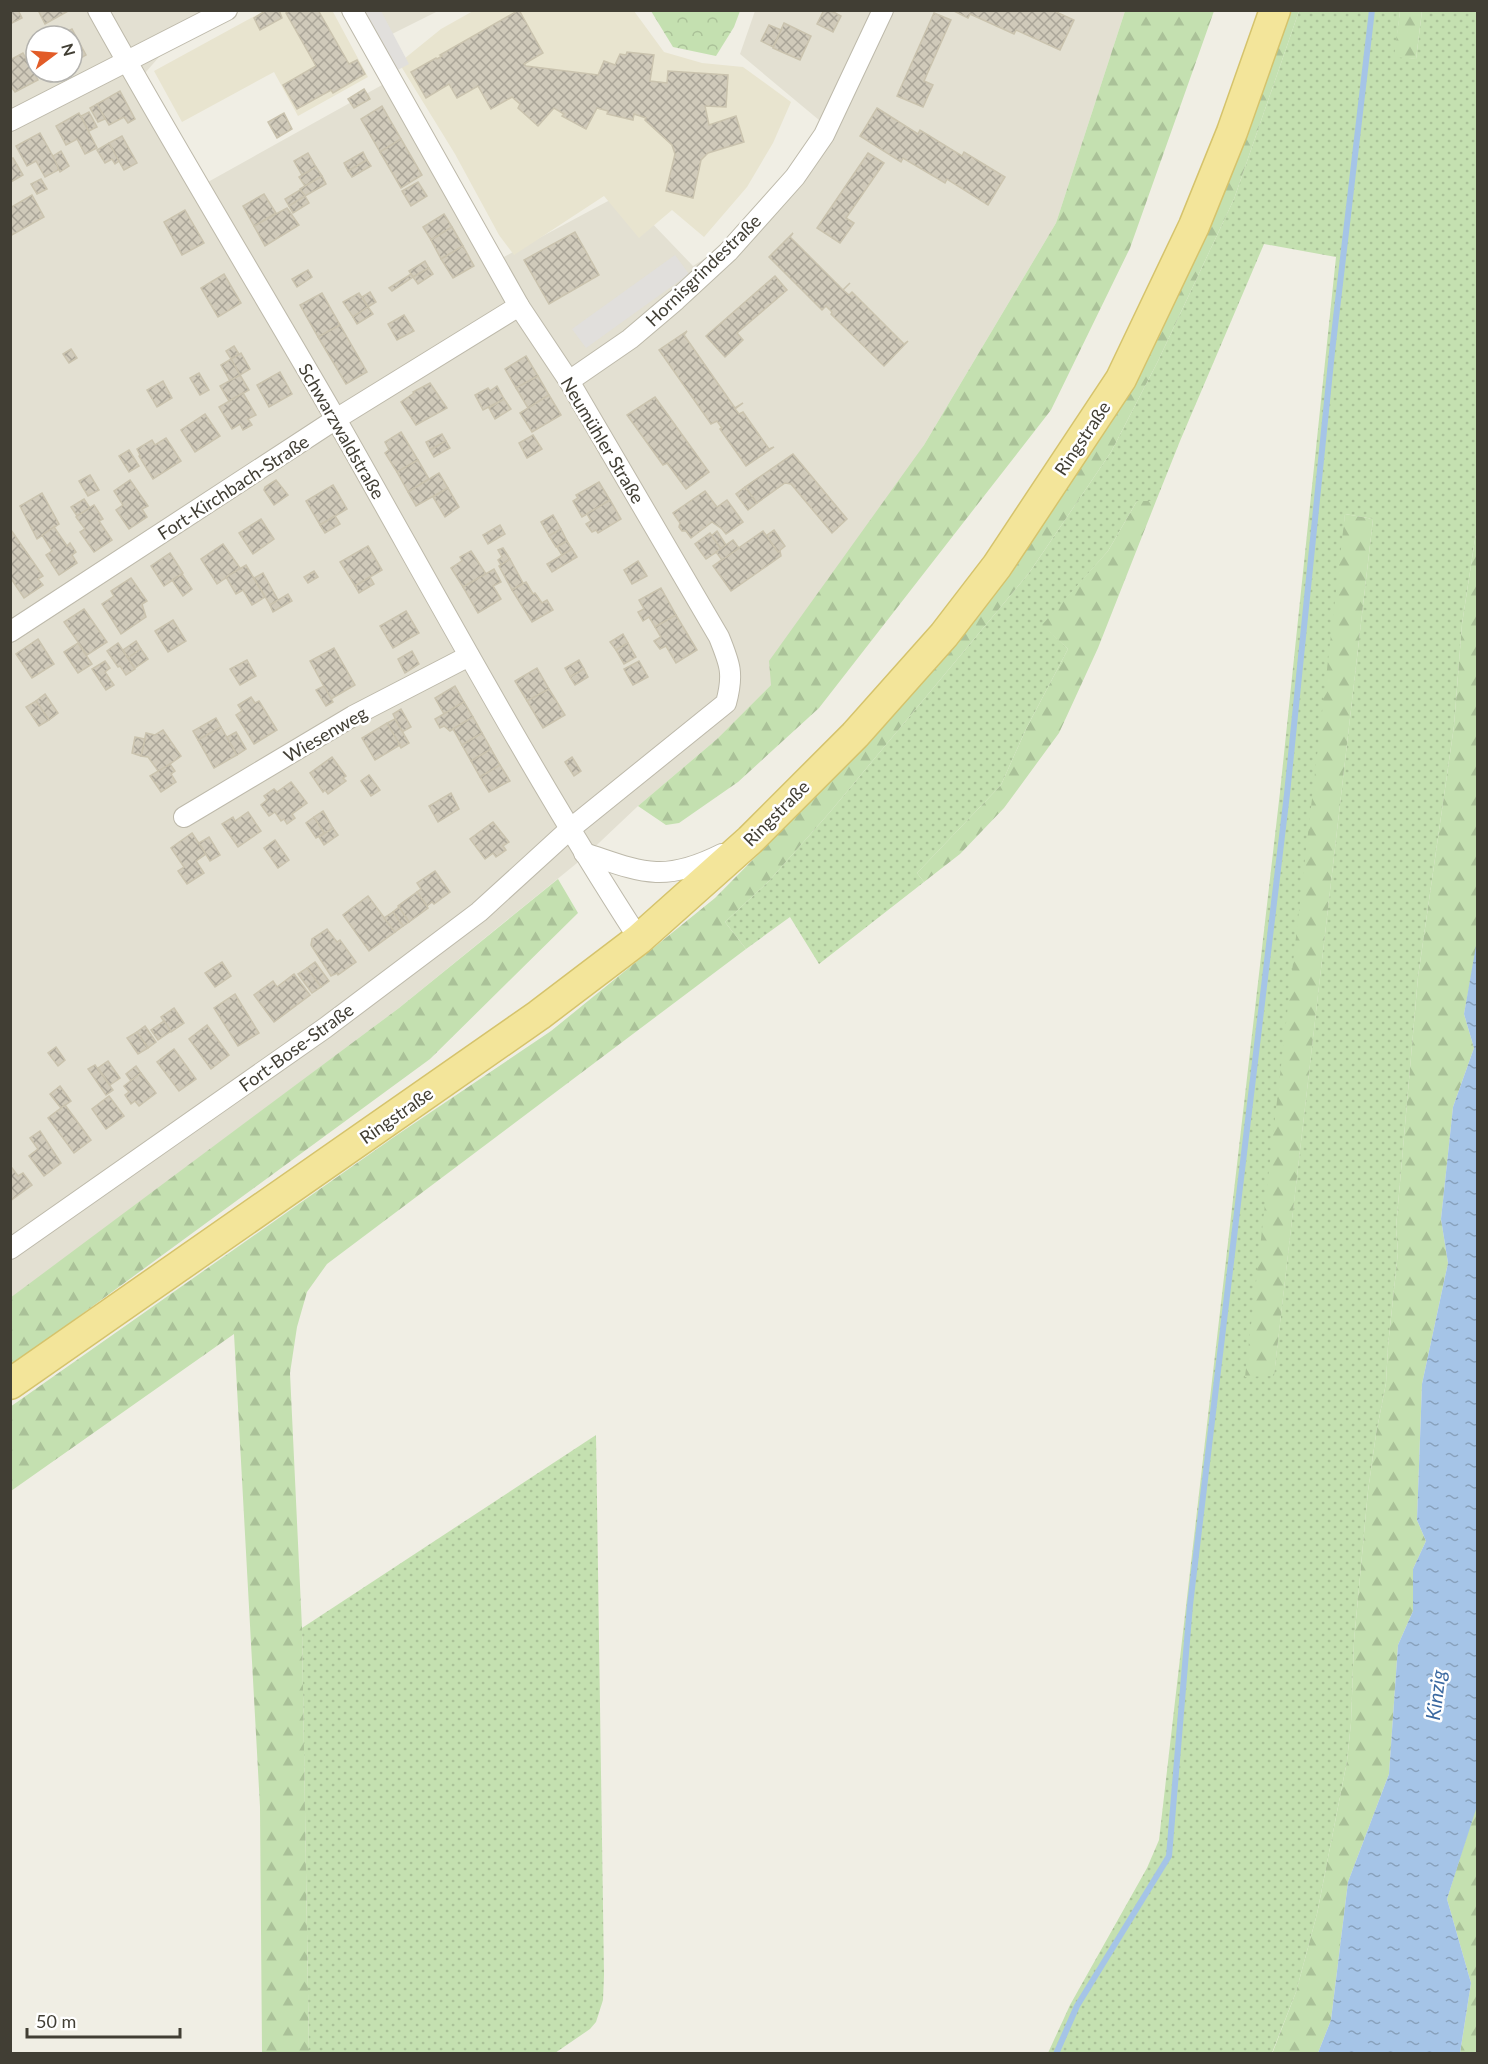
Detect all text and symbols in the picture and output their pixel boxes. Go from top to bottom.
north arrow [24,24,84,84]
text: N [58,41,80,58]
street label: Hornisgrindestraße [641,209,765,331]
street label: Schwarzwaldstraße [294,359,390,503]
street label: Neumühler Straße [557,373,649,507]
street label: Ringstraße [1049,397,1115,479]
street label: Fort-Kirchbach-Straße [153,430,313,544]
street label: Wiesenweg [279,701,371,767]
street label: Ringstraße [738,775,814,851]
street label: Fort-Bose-Straße [234,998,358,1096]
street label: Ringstraße [355,1082,437,1148]
water label: Kinzig [1420,1668,1450,1721]
scale bar [27,2001,180,2039]
text: 50 m [36,2010,76,2032]

